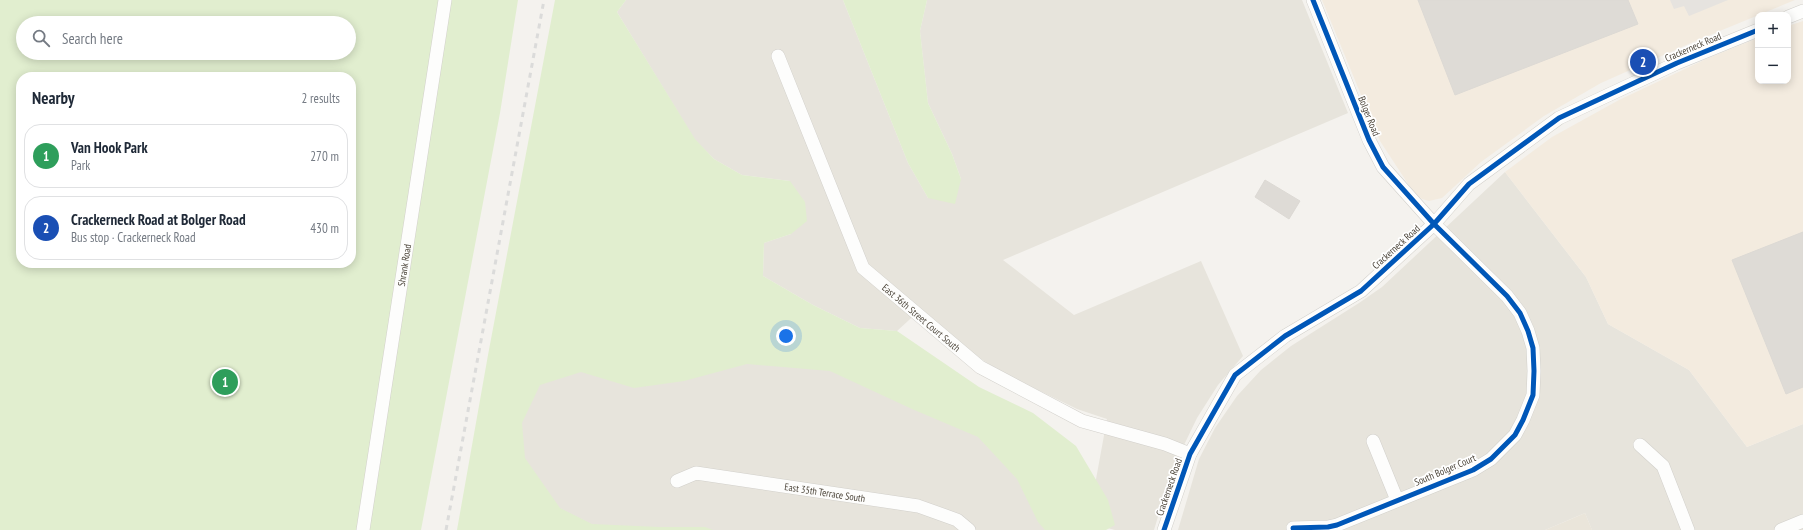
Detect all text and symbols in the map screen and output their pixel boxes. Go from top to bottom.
map controls [1755,12,1791,84]
button: + [1755,12,1791,48]
search box [16,16,356,60]
icon: search [30,27,52,49]
text: Search here [62,29,123,48]
street label: Crackerneck Road [1663,29,1723,65]
pin: 2 [1630,47,1656,77]
button: − [1755,48,1791,84]
text: Nearby [32,87,75,109]
text: 2 results [301,90,340,107]
street label: Bolger Road [1355,94,1383,138]
text: Van Hook Park [71,138,148,157]
text: 1 [43,148,49,165]
text: 270 m [310,148,339,165]
text: Park [71,157,90,174]
text: Crackerneck Road at Bolger Road [71,210,246,229]
text: 2 [43,220,49,237]
text: 430 m [310,220,339,237]
street label: Crackerneck Road [1369,222,1423,272]
text: Bus stop · Crackerneck Road [71,229,196,246]
street label: Shrank Road [394,243,414,287]
street label: East 36th Street Court South [880,281,963,354]
your location [776,326,796,346]
pin: 1 [212,367,238,397]
street label: South Bolger Court [1412,451,1478,489]
street label: Crackerneck Road [1153,456,1185,518]
street label: East 35th Terrace South [784,480,866,505]

